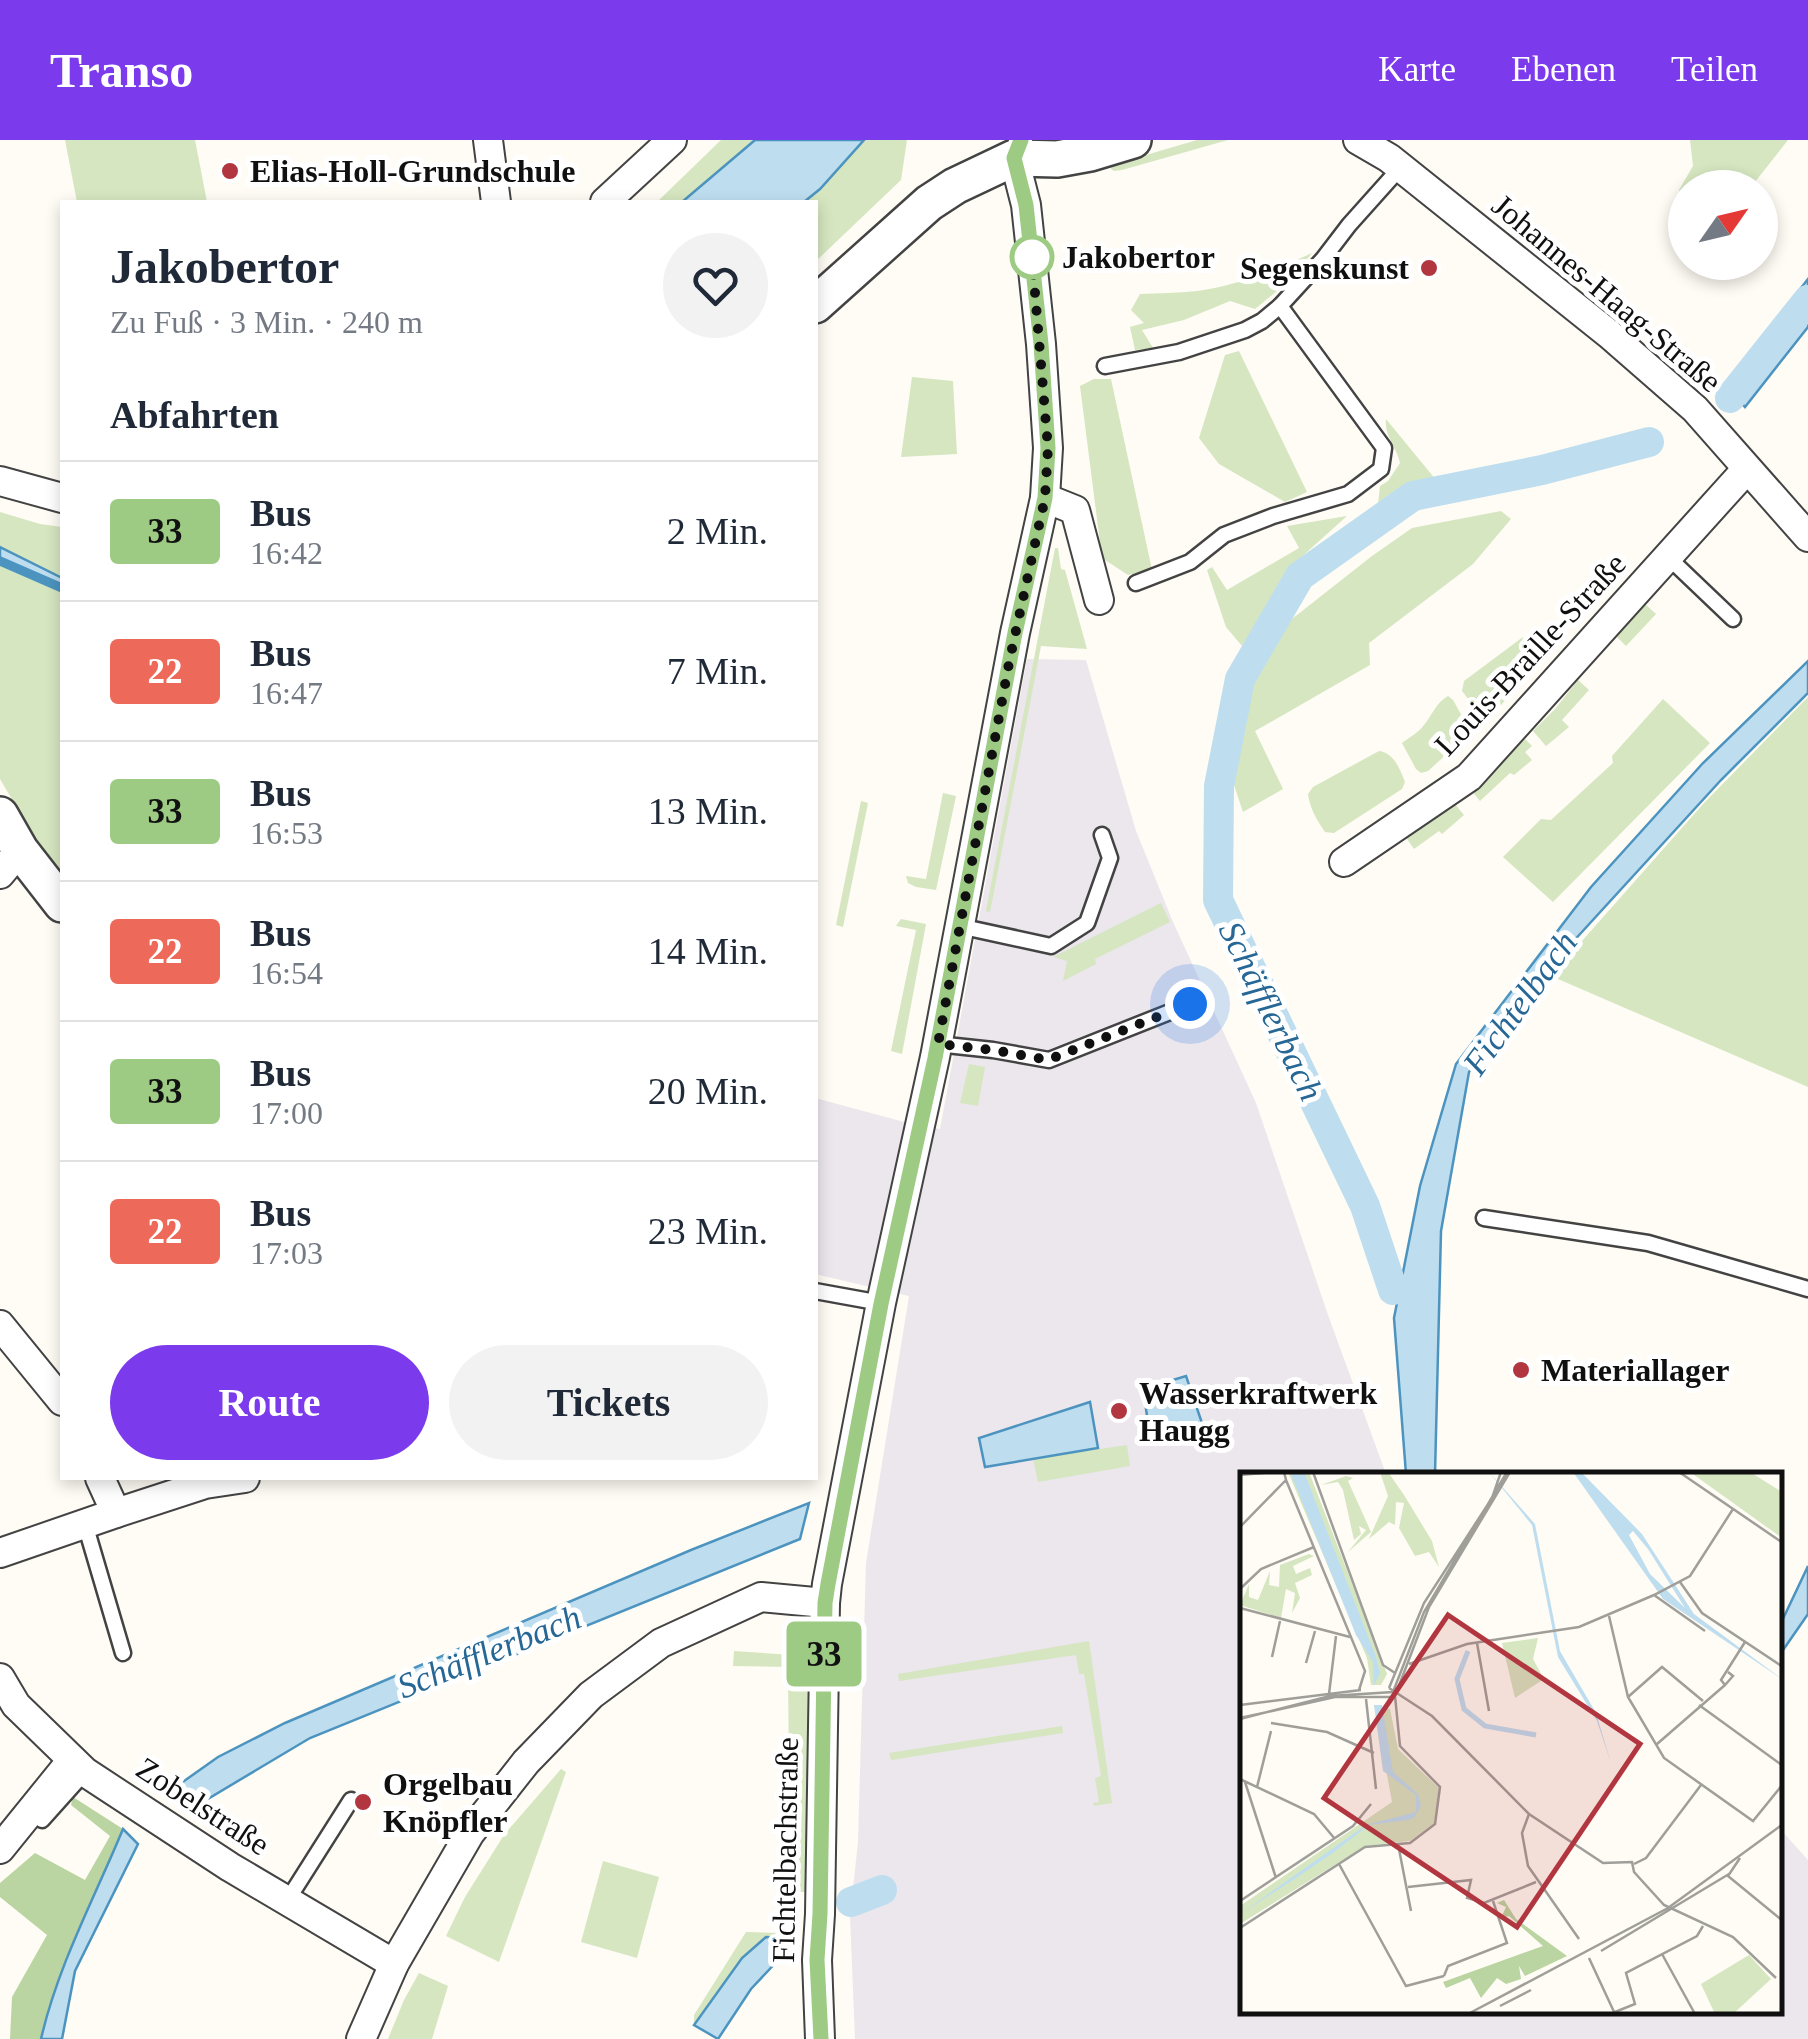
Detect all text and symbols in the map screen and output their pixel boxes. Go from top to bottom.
text: Transo [50,44,193,97]
text: Karte [1378,50,1456,89]
text: Ebenen [1511,50,1616,89]
text: Teilen [1671,50,1758,89]
place label: Elias-Holl-Grundschule [250,153,575,189]
marker: Elias-Holl-Grundschule [219,160,241,182]
north arrow [1668,170,1778,280]
map controls [1668,170,1778,280]
street label: Johannes-Haag-Straße [1485,187,1729,399]
button: heart [663,233,768,338]
marker: Jakobertor [1011,236,1053,278]
place label: Jakobertor [1062,239,1215,275]
text: Jakobertor [110,240,339,293]
place label: Segenskunst [1240,250,1409,286]
marker: Segenskunst [1418,257,1440,279]
text: Zu Fuß · 3 Min. · 240 m [110,304,423,340]
text: Abfahrten [110,394,279,436]
text: Bus [250,492,311,534]
text: 2 Min. [667,510,768,552]
text: 33 [148,512,183,551]
text: 16:42 [250,535,323,571]
street label: Louis-Braille-Straße [1427,546,1633,762]
text: Bus [250,632,311,674]
text: 7 Min. [667,650,768,692]
text: 22 [148,652,183,691]
text: 16:47 [250,675,323,711]
text: Bus [250,772,311,814]
text: 13 Min. [648,790,768,832]
text: 33 [148,792,183,831]
text: 16:53 [250,815,323,851]
text: Bus [250,912,311,954]
water label: Schäfflerbach [1211,915,1331,1107]
water label: Fichtelbach [1455,924,1585,1083]
text: 14 Min. [648,930,768,972]
text: 22 [148,932,183,971]
text: 16:54 [250,955,323,991]
your location [1165,979,1215,1029]
text: Bus [250,1052,311,1094]
text: 20 Min. [648,1070,768,1112]
text: 33 [148,1072,183,1111]
text: 17:00 [250,1095,323,1131]
text: Bus [250,1192,311,1234]
text: 23 Min. [648,1210,768,1252]
text: 22 [148,1212,183,1251]
text: 17:03 [250,1235,323,1271]
button: Route [110,1345,429,1460]
button: Tickets [449,1345,768,1460]
place label: Materiallager [1541,1352,1729,1388]
marker: Materiallager [1510,1359,1532,1381]
place label: Wasserkraftwerk Haugg [1139,1375,1377,1448]
marker: Wasserkraftwerk Haugg [1108,1400,1130,1422]
inset map [1240,1472,1783,2014]
water label: Schäfflerbach [392,1598,586,1706]
line badge: 33 [779,1622,869,1686]
text: 33 [807,1635,842,1674]
street label: Fichtelbachstraße [765,1737,805,1963]
street label: Zobelstraße [130,1750,276,1862]
place label: Orgelbau Knöpfler [383,1766,513,1839]
marker: Orgelbau Knöpfler [352,1791,374,1813]

